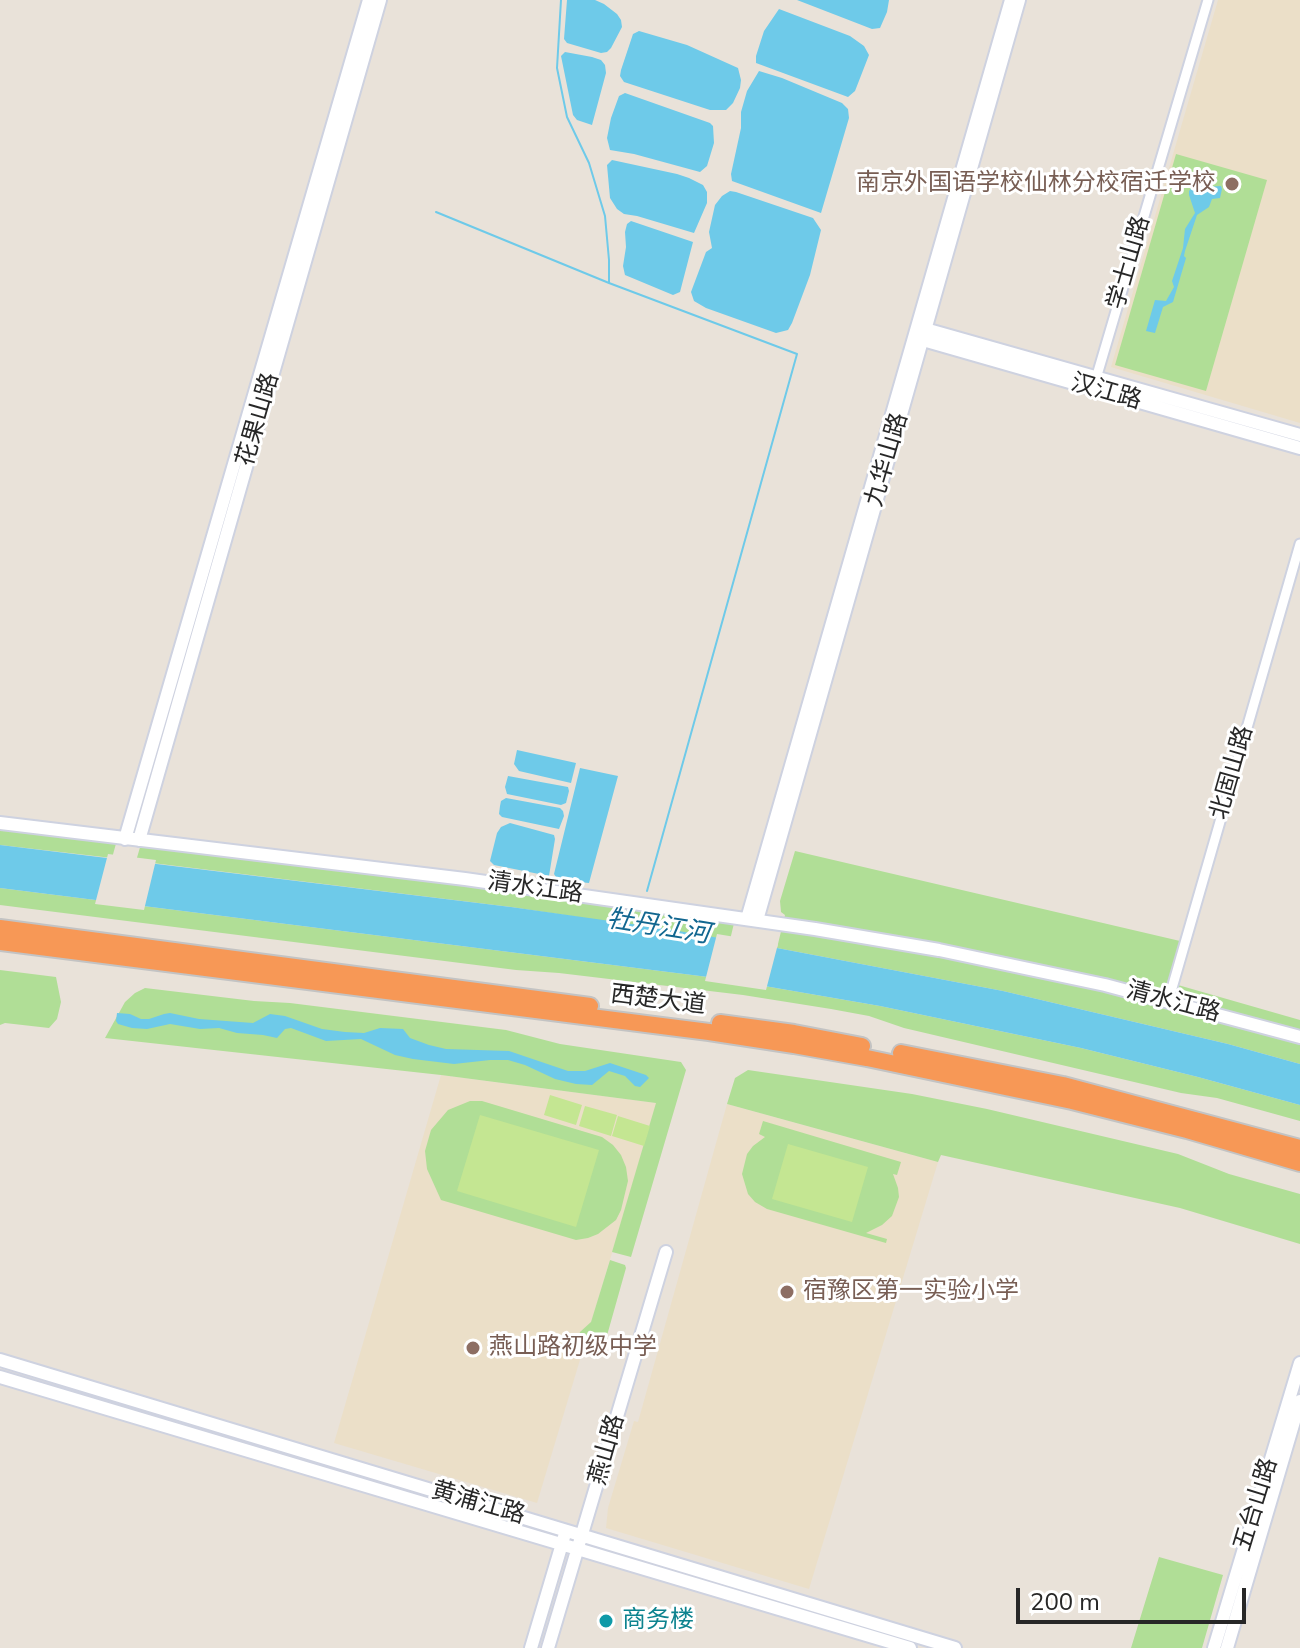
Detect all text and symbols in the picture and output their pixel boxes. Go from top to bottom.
place label: 南京外国语学校仙林分校宿迁学校 [856,170,1216,198]
marker: 南京外国语学校仙林分校宿迁学校 [1223,175,1241,193]
street label: 学士山路 [1103,213,1157,313]
street label: 汉江路 [1067,369,1145,417]
street label: 花果山路 [232,370,286,470]
street label: 九华山路 [861,410,915,510]
street label: 北固山路 [1206,723,1260,823]
street label: 清水江路 [485,868,585,910]
water label: 牡丹江河 [604,904,712,952]
street label: 清水江路 [1123,977,1223,1029]
street label: 西楚大道 [609,981,707,1021]
place label: 宿豫区第一实验小学 [803,1278,1019,1306]
marker: 宿豫区第一实验小学 [778,1283,796,1301]
place label: 燕山路初级中学 [489,1334,657,1362]
marker: 燕山路初级中学 [464,1339,482,1357]
street label: 燕山路 [584,1411,632,1489]
street label: 五台山路 [1229,1455,1285,1555]
street label: 黄浦江路 [428,1477,528,1531]
scale bar [1020,1572,1250,1622]
text: 200 m [1030,1586,1100,1618]
place label: 商务楼 [622,1607,694,1635]
marker: 商务楼 [597,1612,615,1630]

